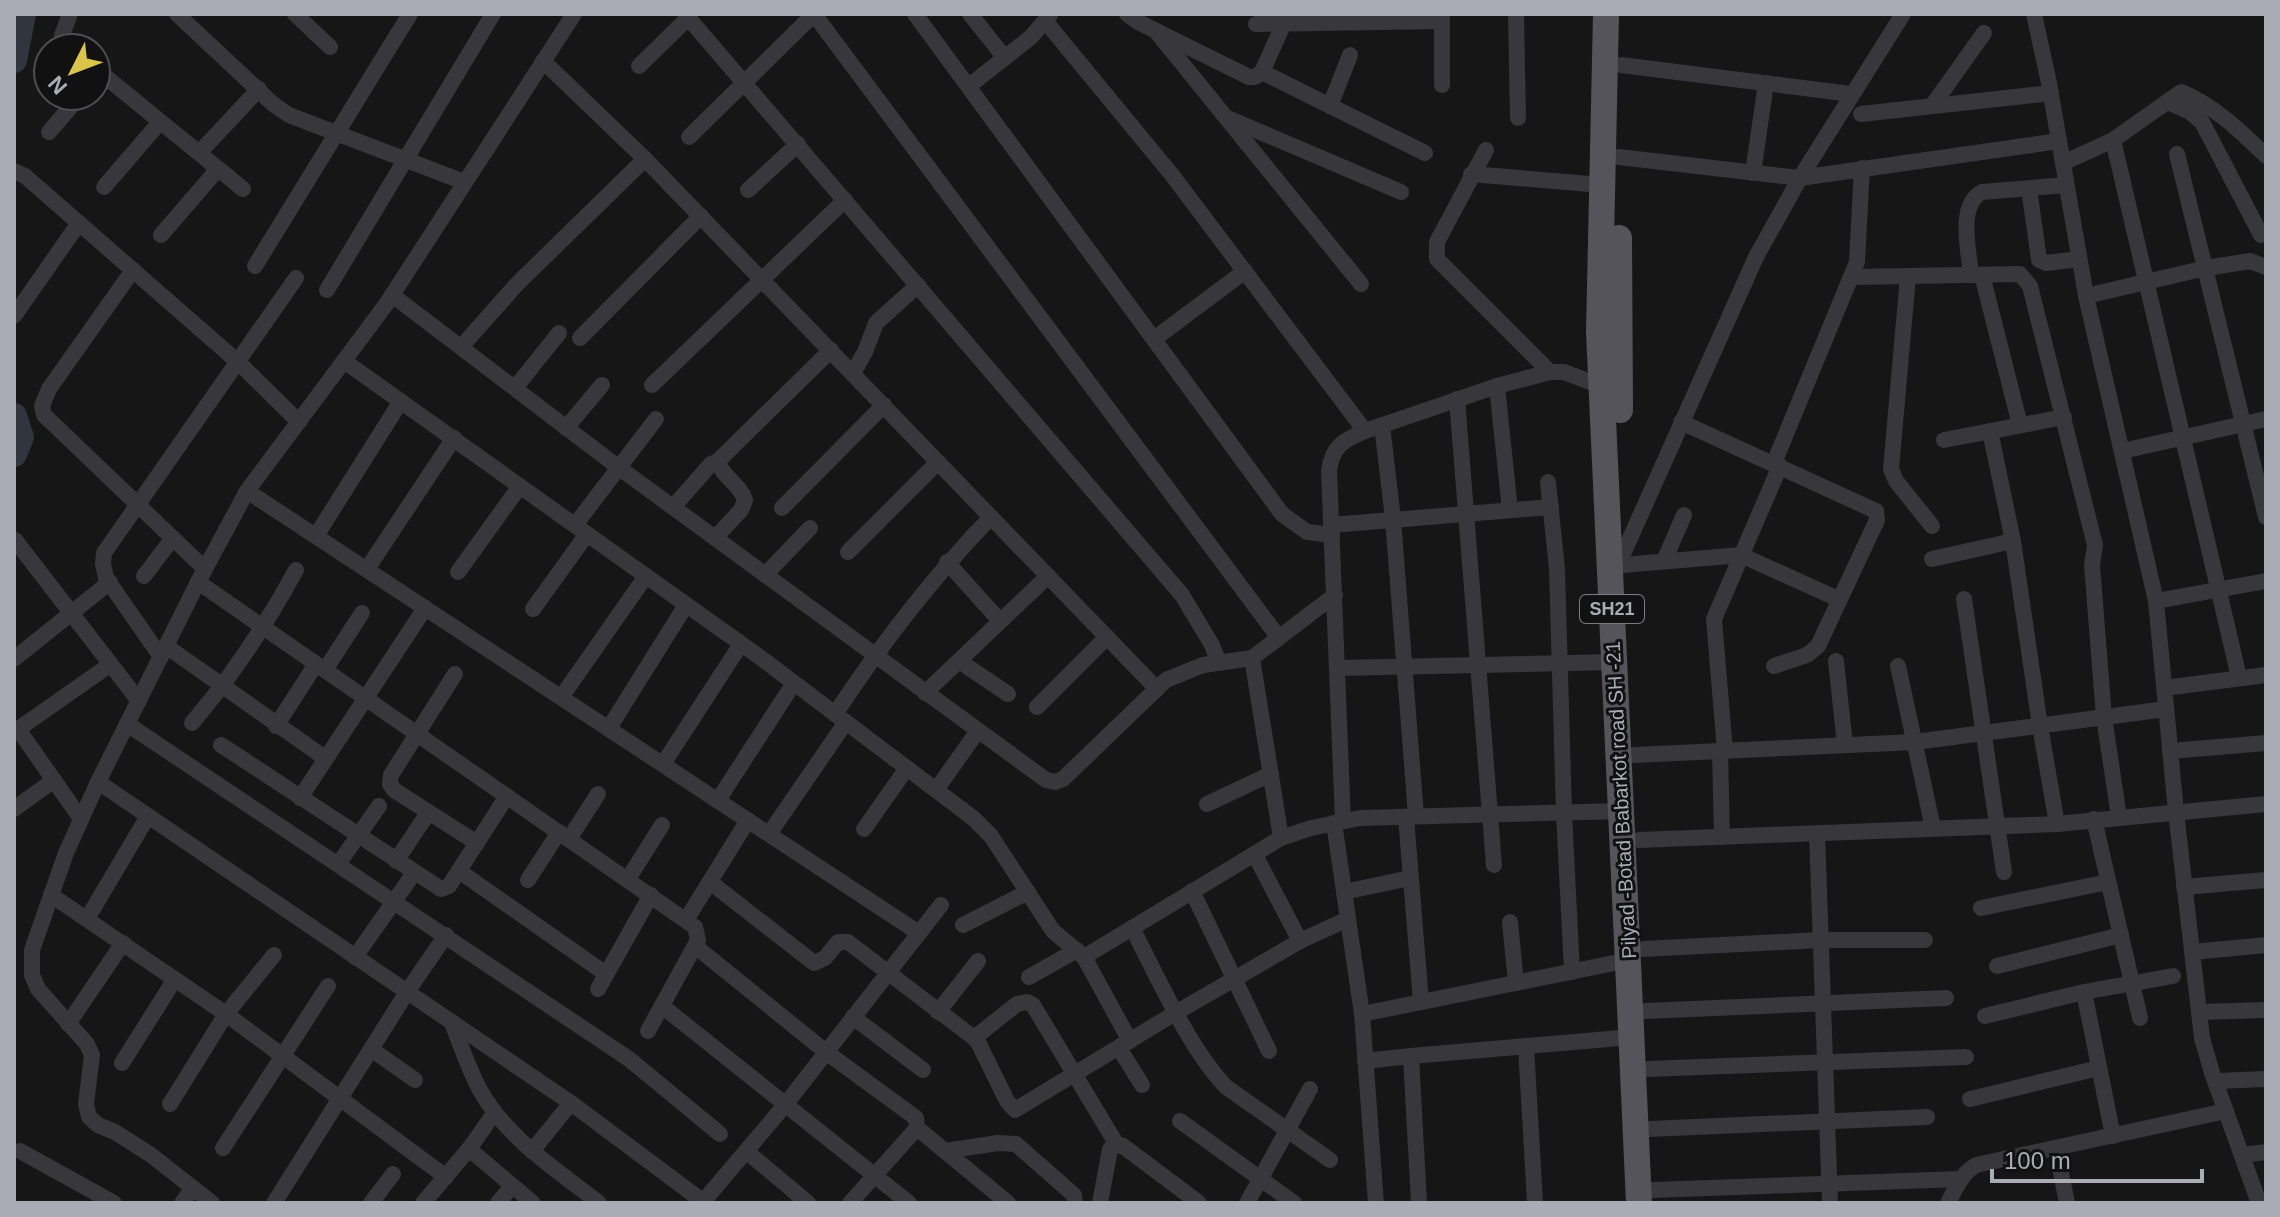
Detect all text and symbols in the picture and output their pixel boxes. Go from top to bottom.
north arrow [32,32,112,112]
text: N [43,71,72,99]
road number: SH21 [1580,595,1644,623]
street label: Pilyad -Botad Babarkot road SH -21 [1602,641,1640,959]
scale bar [1992,1133,2202,1183]
text: 100 m [2004,1147,2071,1174]

